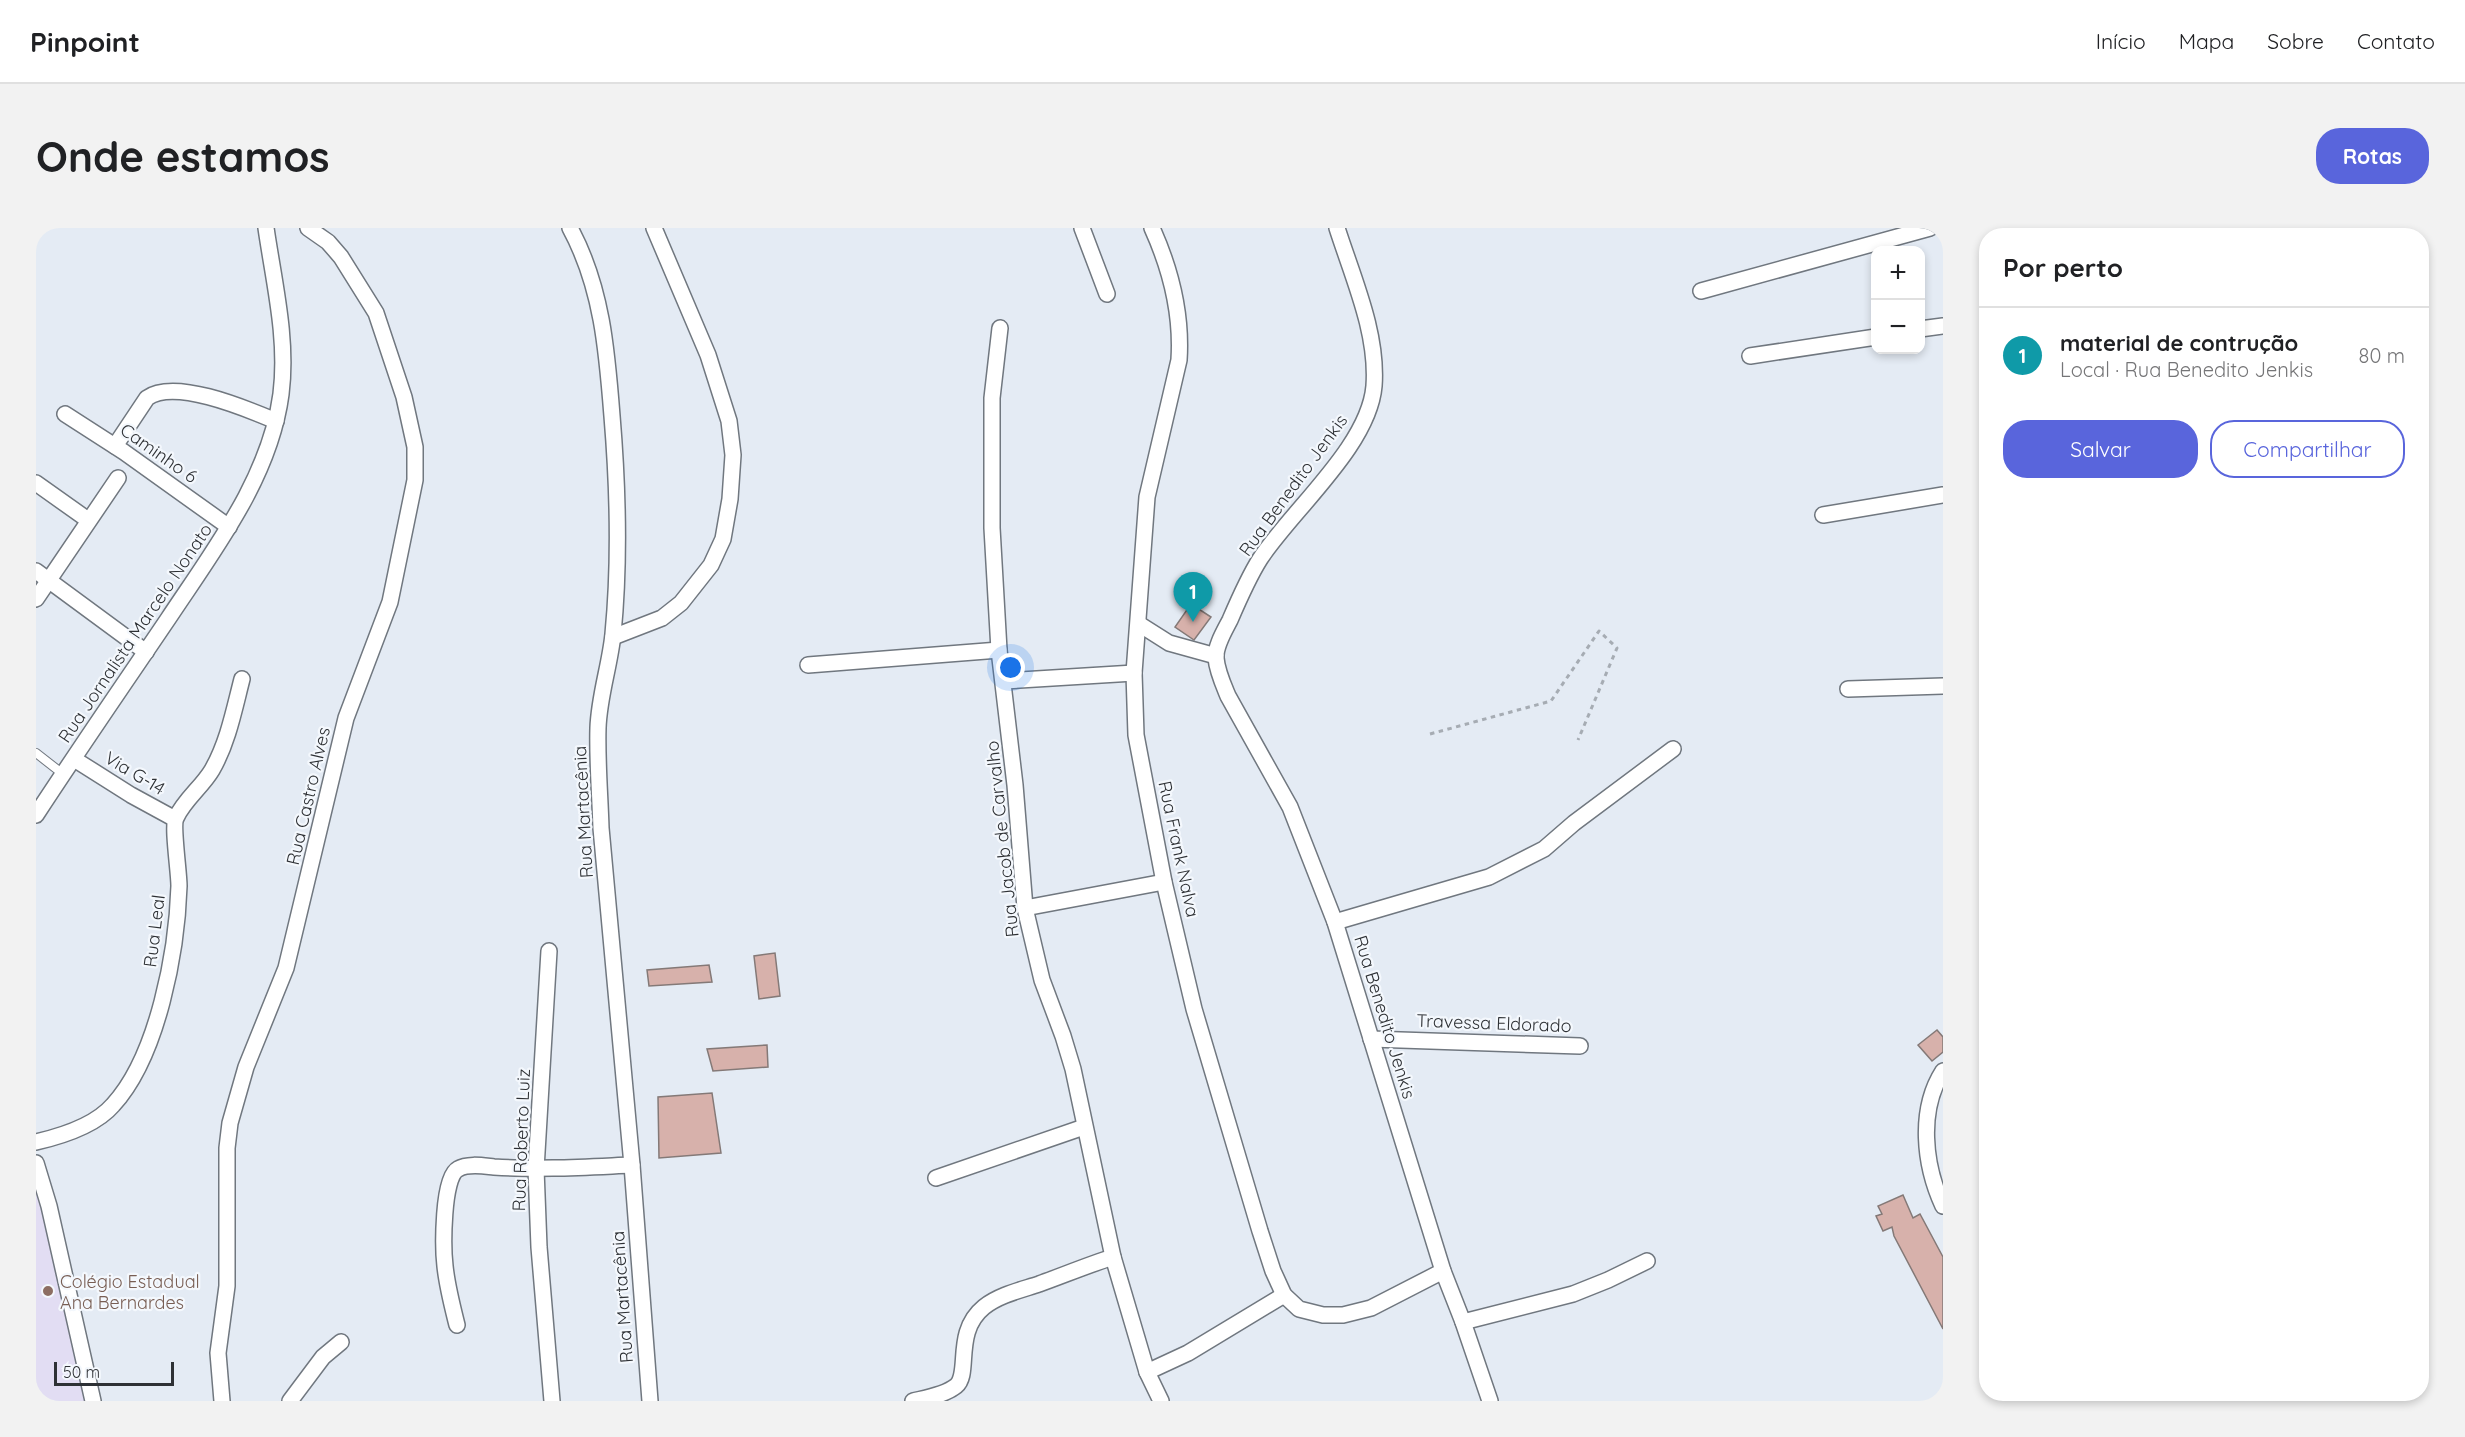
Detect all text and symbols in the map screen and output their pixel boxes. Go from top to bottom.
text: Pinpoint [30,24,140,59]
text: Início [2096,28,2146,54]
text: Mapa [2179,28,2234,54]
text: Sobre [2267,28,2324,54]
text: Contato [2357,28,2435,54]
button: Rotas [2316,128,2429,184]
text: Onde estamos [36,130,330,183]
map controls [1871,246,1925,354]
button: + [1871,246,1925,300]
text: Por perto [2003,251,2123,284]
button: − [1871,300,1925,354]
text: material de contrução [2060,329,2298,357]
text: 1 [2019,343,2026,368]
text: 80 m [2359,343,2405,368]
text: Local · Rua Benedito Jenkis [2060,357,2313,382]
street label: Rua Benedito Jenkis [1234,410,1352,560]
street label: Caminho 6 [116,418,202,488]
button: Salvar [2003,420,2198,478]
button: Compartilhar [2210,420,2405,478]
street label: Rua Jornalista Marcelo Nonato [53,519,217,747]
pin: 1 [1174,572,1212,622]
your location [996,653,1025,682]
street label: Rua Castro Alves [281,725,335,867]
street label: Rua Jacob de Carvalho [980,740,1024,938]
street label: Rua Martacênia [568,745,598,879]
street label: Via G-14 [101,746,169,800]
street label: Rua Frank Nalva [1153,779,1205,919]
street label: Rua Leal [138,893,170,969]
street label: Rua Benedito Jenkis [1349,932,1421,1102]
street label: Travessa Eldorado [1416,1009,1572,1037]
street label: Rua Roberto Luiz [507,1068,535,1212]
street label: Rua Martacênia [606,1230,638,1364]
place label: Colégio Estadual Ana Bernardes [60,1270,200,1314]
marker: Colégio Estadual Ana Bernardes [41,1284,55,1298]
scale bar [54,1359,174,1386]
text: 50 m [63,1362,100,1382]

